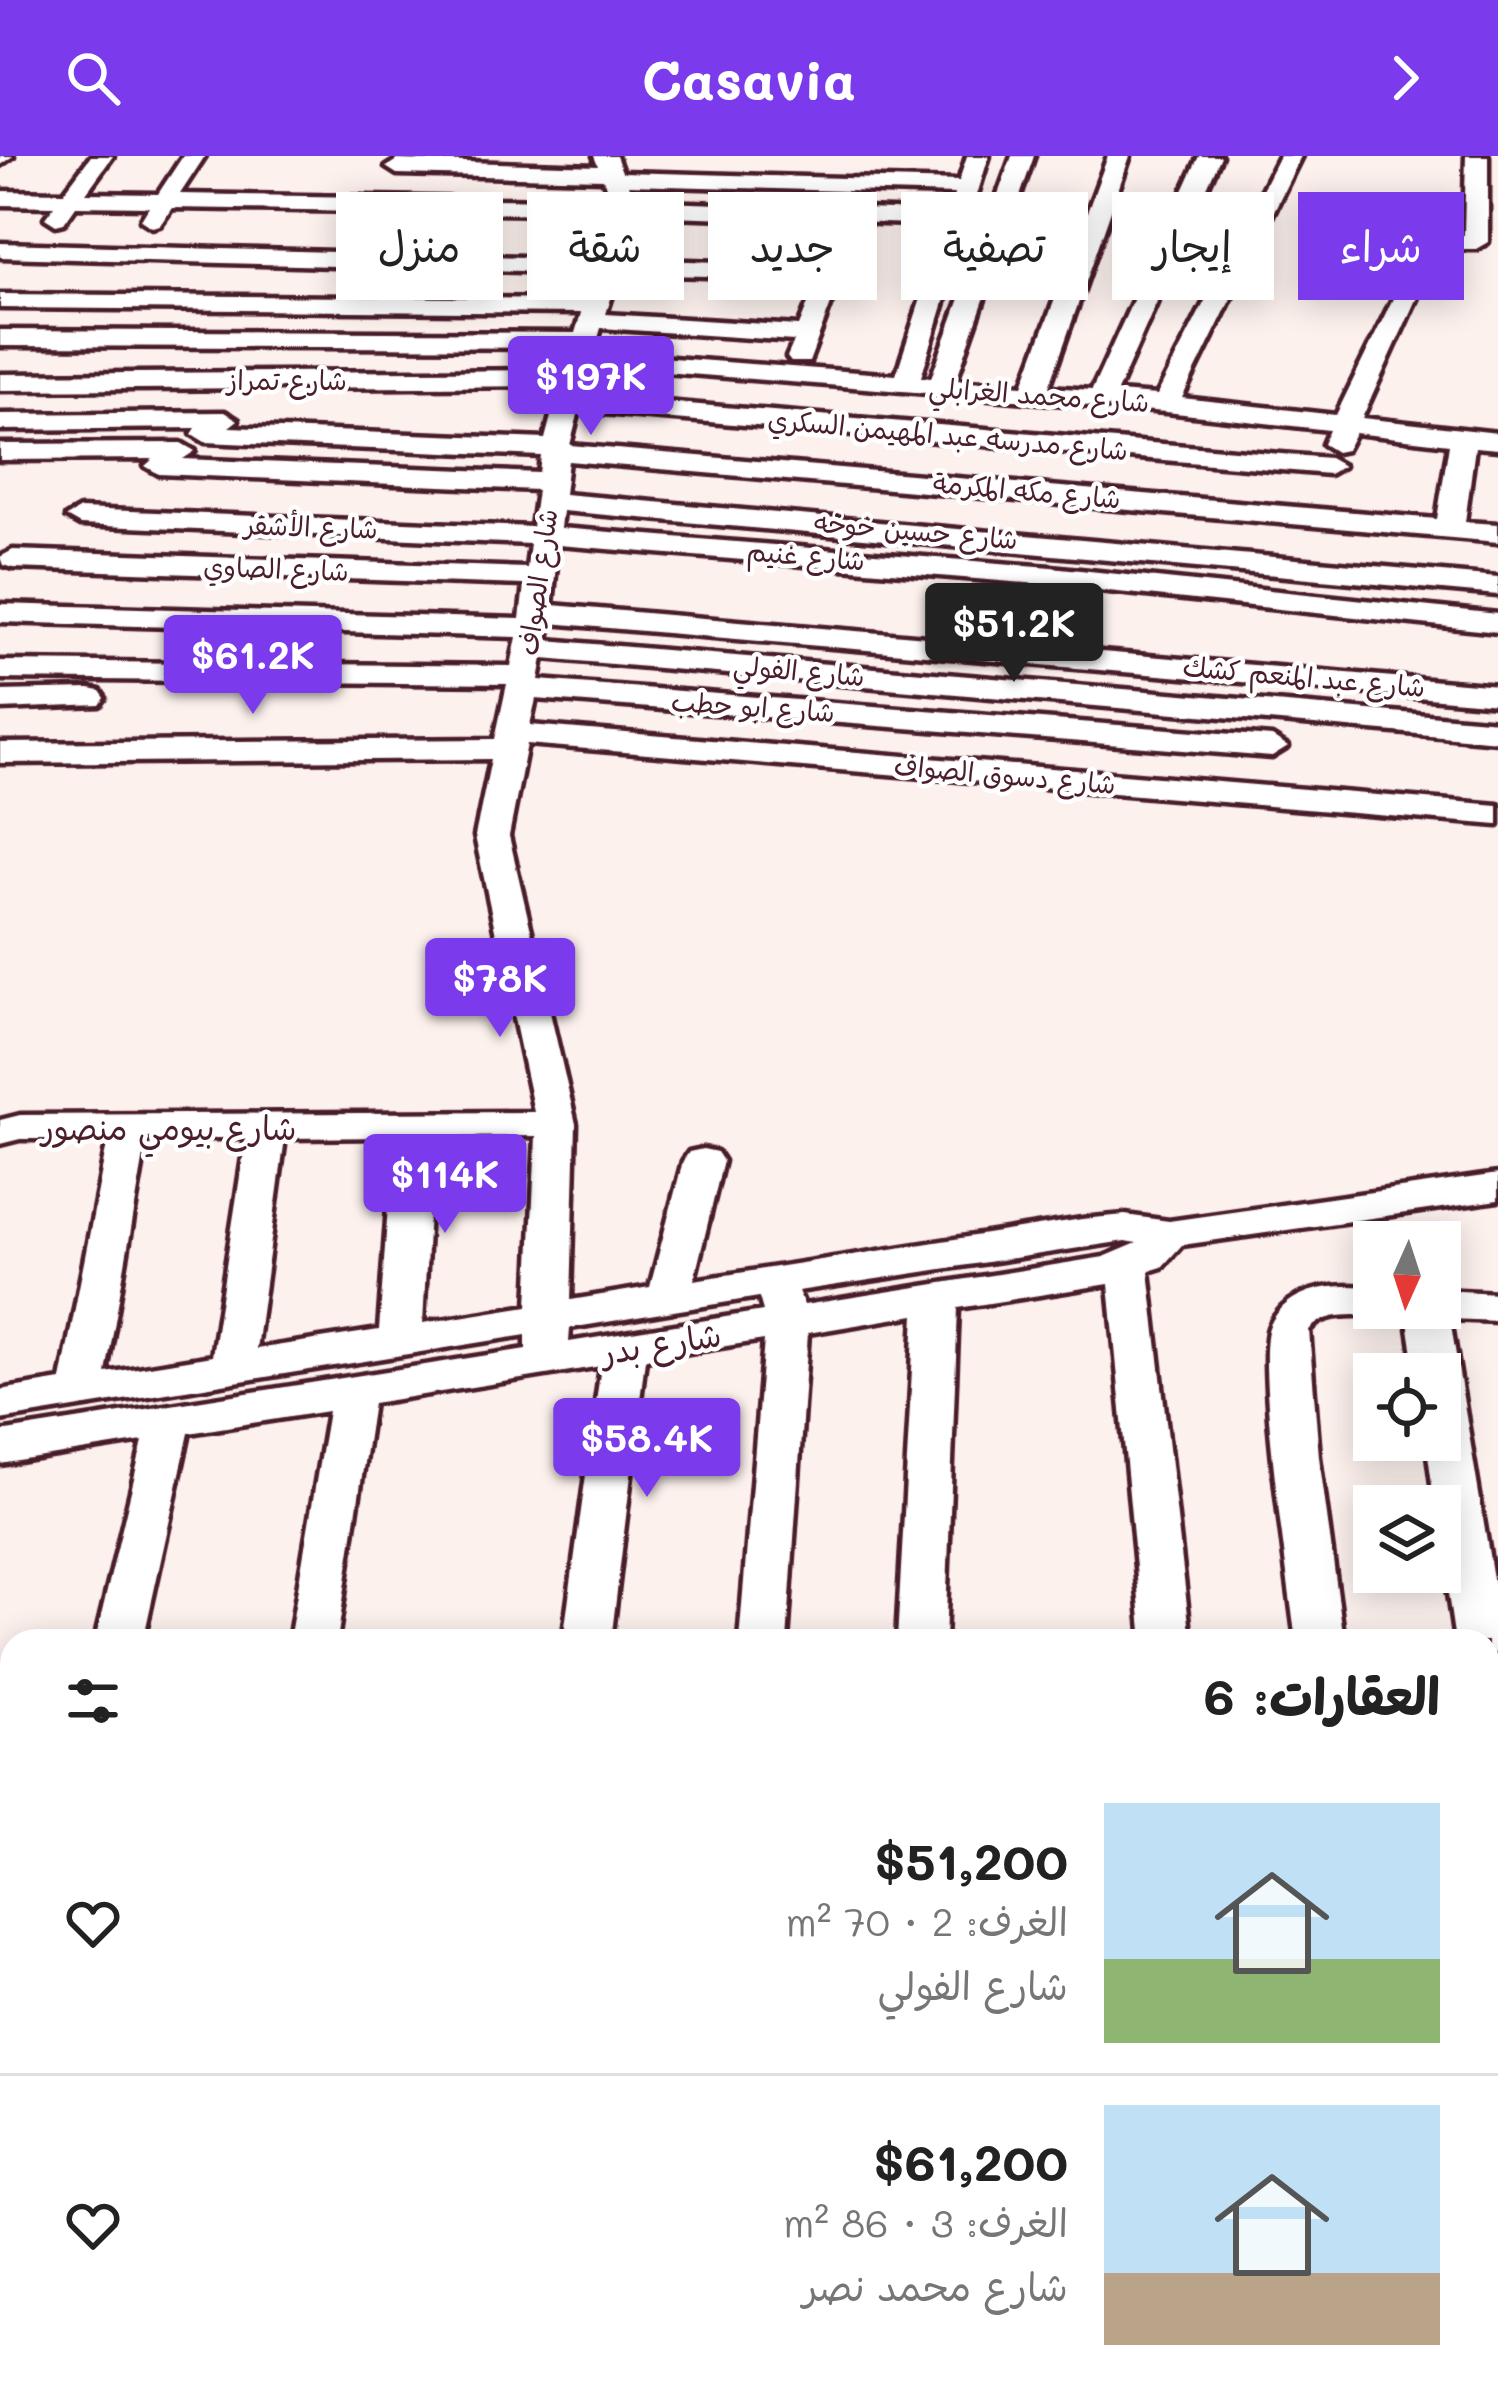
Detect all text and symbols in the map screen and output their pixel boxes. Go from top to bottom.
text: Casavia [642,43,856,114]
icon: search [60,45,126,111]
icon: forward [1372,45,1438,111]
chip: منزل [336,192,503,300]
chip: شقة [527,192,684,300]
chip: جديد [708,192,877,300]
chip: تصفية [901,192,1088,300]
chip: إيجار [1112,192,1274,300]
chip: شراء [1298,192,1464,300]
pin: $197K [507,336,675,438]
text: $197K [535,349,647,400]
street label: شارع تمراز [225,362,347,400]
street label: شارع محمد الغرابلي [927,369,1150,426]
street label: شارع مدرسه عبد المهيمن السكري [766,401,1130,470]
street label: شارع مكه المكرمة [931,464,1122,519]
street label: شارع حسين خوخه [812,504,1019,559]
street label: شارع الأشقر [241,506,378,549]
street label: شارع الصواف [509,506,568,658]
street label: شارع غنيم [745,532,867,582]
street label: شارع الصاوي [203,548,349,591]
pin: $51.2K [916,583,1112,685]
text: $51.2K [952,596,1076,647]
pin: $61.2K [155,615,351,717]
text: $61.2K [191,628,315,679]
street label: شارع الفولي [731,647,866,700]
street label: شارع عبد المنعم كشك [1181,648,1427,708]
street label: شارع ابو حطب [670,683,836,732]
street label: شارع دسوق الصواف [892,747,1117,804]
pin: $78K [429,938,571,1040]
text: $78K [452,951,548,1002]
street label: شارع بيومي منصور [39,1105,297,1158]
pin: $114K [361,1134,529,1236]
text: $114K [390,1147,500,1198]
north arrow [1353,1221,1461,1329]
map controls [1353,1221,1461,1593]
street label: شارع بدر [595,1311,725,1377]
button: locate [1353,1353,1461,1461]
pin: $58.4K [549,1398,745,1500]
text: $58.4K [580,1411,714,1462]
button: layers [1353,1485,1461,1593]
text: العقارات: 6 [1204,1661,1440,1728]
icon: filters [60,1668,126,1734]
text: $51,200 [874,1826,1068,1893]
icon: home [1200,1851,1344,1995]
icon: heart [60,1890,126,1956]
text: الغرف: 2 · 70 m² [786,1895,1068,1946]
text: شارع الفولي [877,1959,1068,2010]
text: $61,200 [873,2127,1068,2194]
icon: home [1200,2153,1344,2297]
icon: heart [60,2192,126,2258]
text: الغرف: 3 · 86 m² [783,2196,1068,2247]
text: شارع محمد نصر [803,2260,1068,2311]

